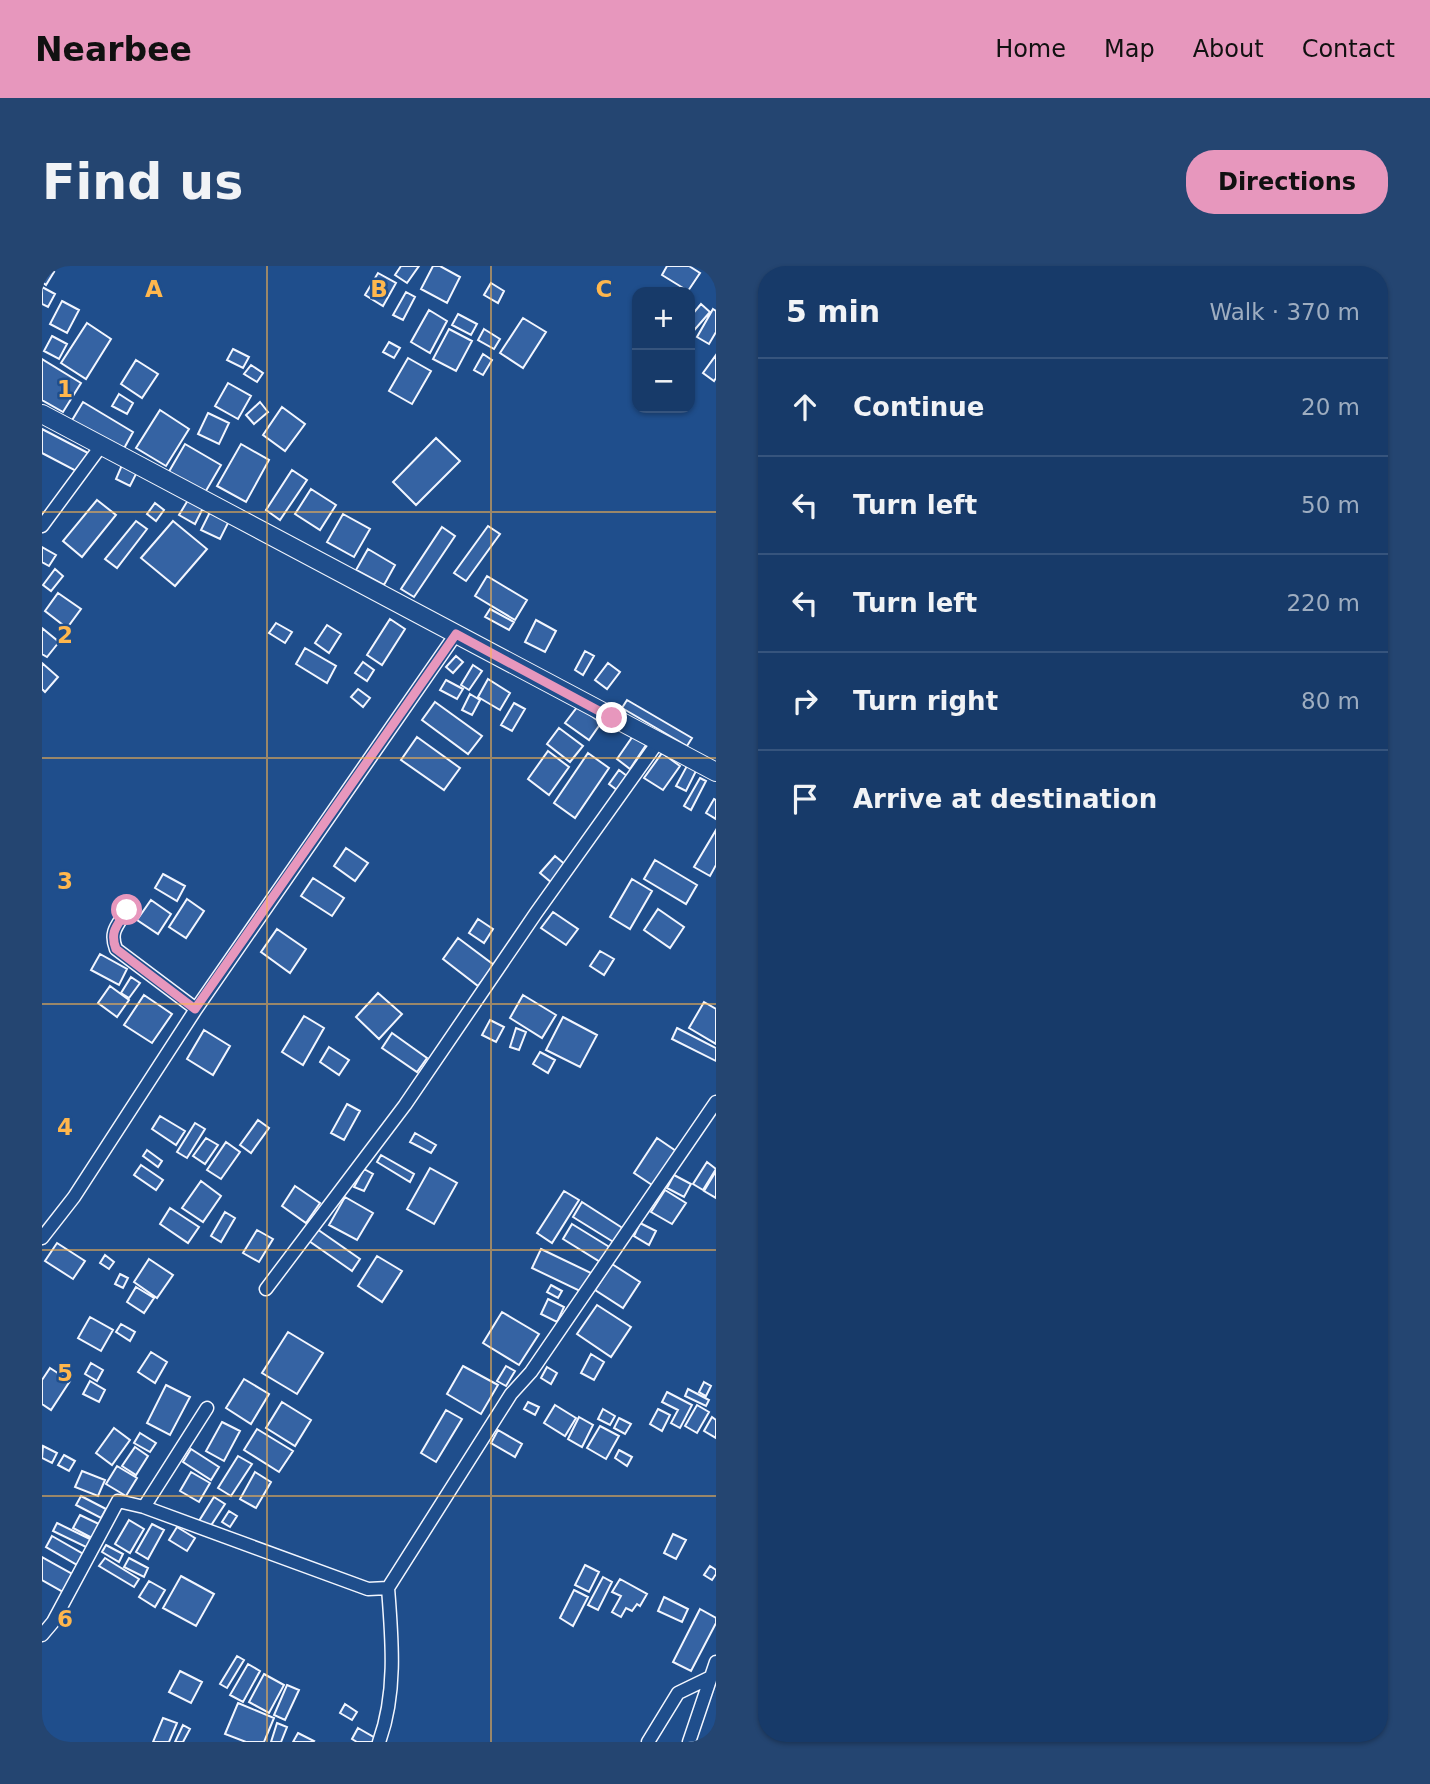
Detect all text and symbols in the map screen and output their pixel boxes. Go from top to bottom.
text: Nearbee [35,30,192,69]
text: Home [995,35,1066,63]
text: Map [1104,35,1155,63]
text: About [1193,35,1264,63]
text: Contact [1302,35,1395,63]
button: Directions [1186,150,1388,214]
text: Find us [42,154,243,211]
text: A [145,276,163,302]
text: B [370,276,388,302]
text: C [596,276,612,302]
map controls [632,287,695,413]
button: + [632,287,695,350]
text: 5 min [786,294,880,329]
text: Walk · 370 m [1209,299,1360,325]
button: − [632,350,695,413]
text: 1 [57,376,73,402]
icon: ahead [786,388,824,426]
text: Continue [853,392,984,422]
text: 20 m [1301,394,1360,420]
icon: left [786,486,824,524]
text: Turn left [853,490,977,520]
text: 50 m [1301,492,1360,518]
icon: left [786,584,824,622]
text: Turn left [853,588,977,618]
text: 220 m [1286,590,1360,616]
text: 2 [57,622,73,648]
icon: right [786,682,824,720]
text: Turn right [853,686,998,716]
text: 80 m [1301,688,1360,714]
route end [596,702,627,733]
icon: arrive [786,780,824,818]
text: Arrive at destination [853,784,1157,814]
text: 3 [57,868,73,894]
route start [111,894,142,925]
text: 4 [57,1114,73,1140]
text: 5 [57,1360,73,1386]
text: 6 [57,1606,73,1632]

